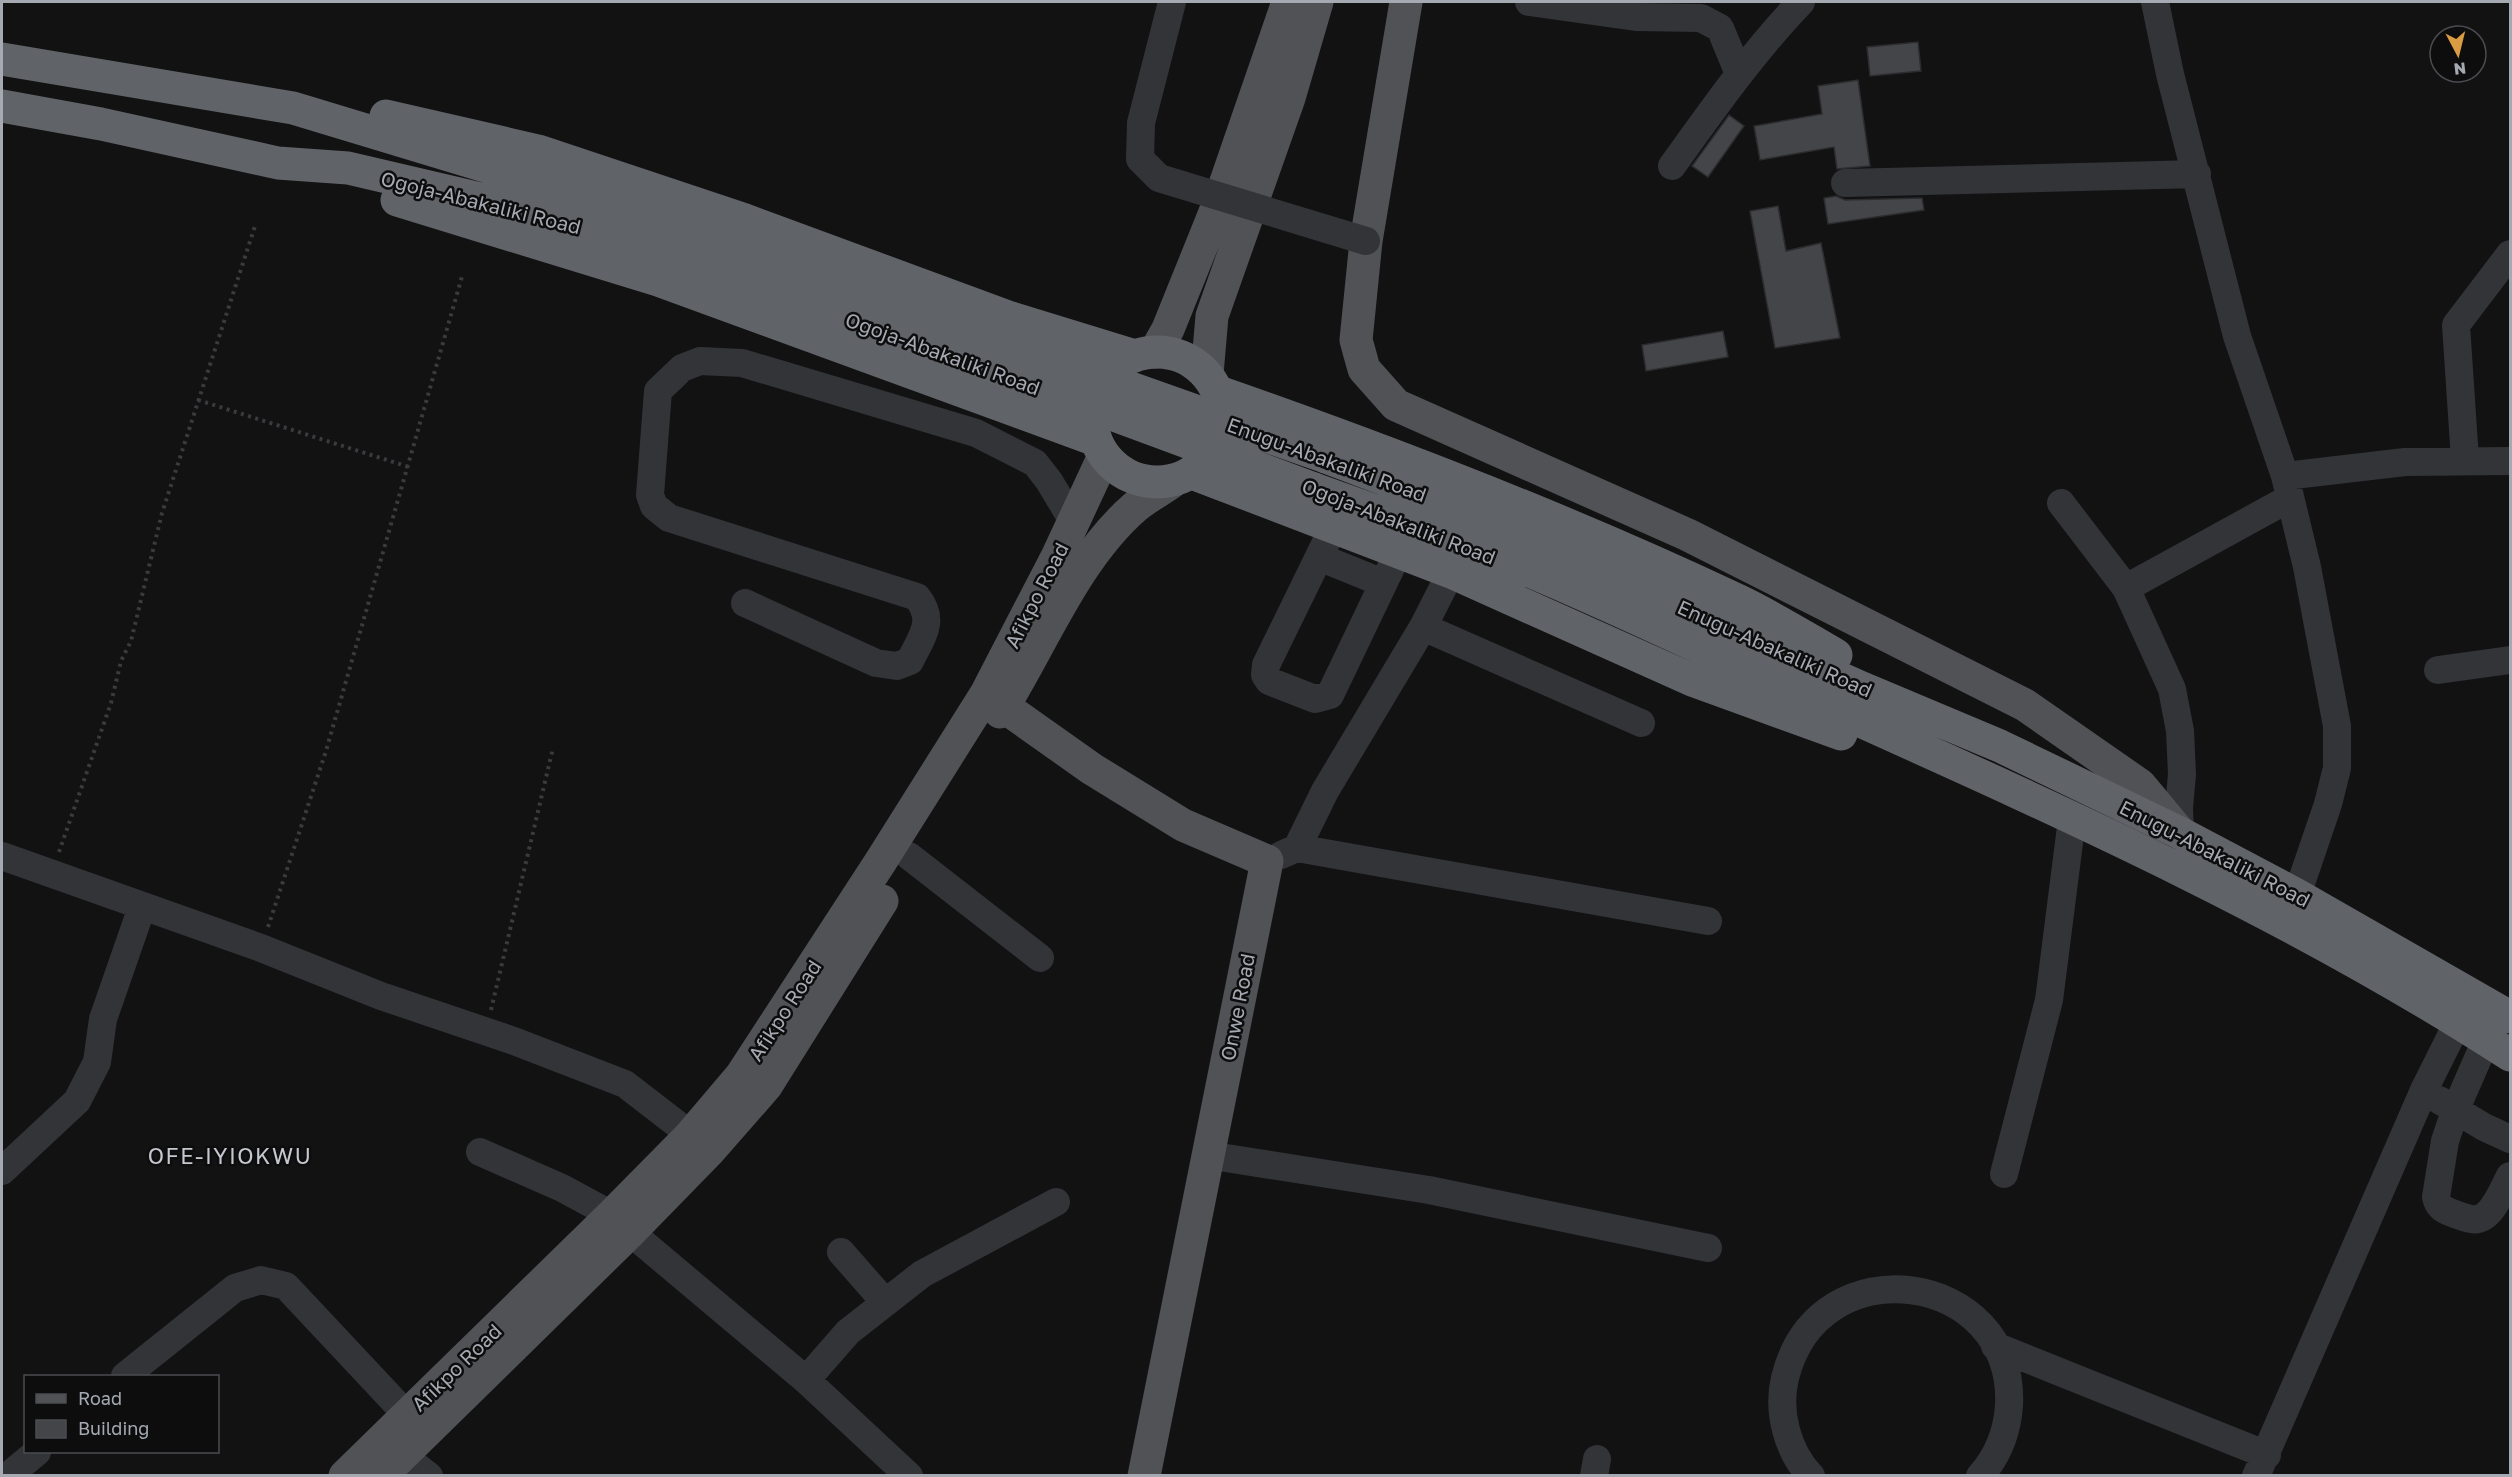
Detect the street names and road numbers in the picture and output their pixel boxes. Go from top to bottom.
street label: Ogoja-Abakaliki Road [379,166,583,238]
street label: Ogoja-Abakaliki Road [842,307,1044,399]
street label: Enugu-Abakaliki Road [1224,412,1430,506]
street label: Ogoja-Abakaliki Road [1299,473,1499,569]
street label: Afikpo Road [999,538,1073,652]
street label: Enugu-Abakaliki Road [1674,594,1876,702]
street label: Enugu-Abakaliki Road [2116,795,2314,911]
street label: Onwe Road [1215,951,1259,1063]
street label: Afikpo Road [743,955,825,1065]
street label: Afikpo Road [406,1318,506,1416]

